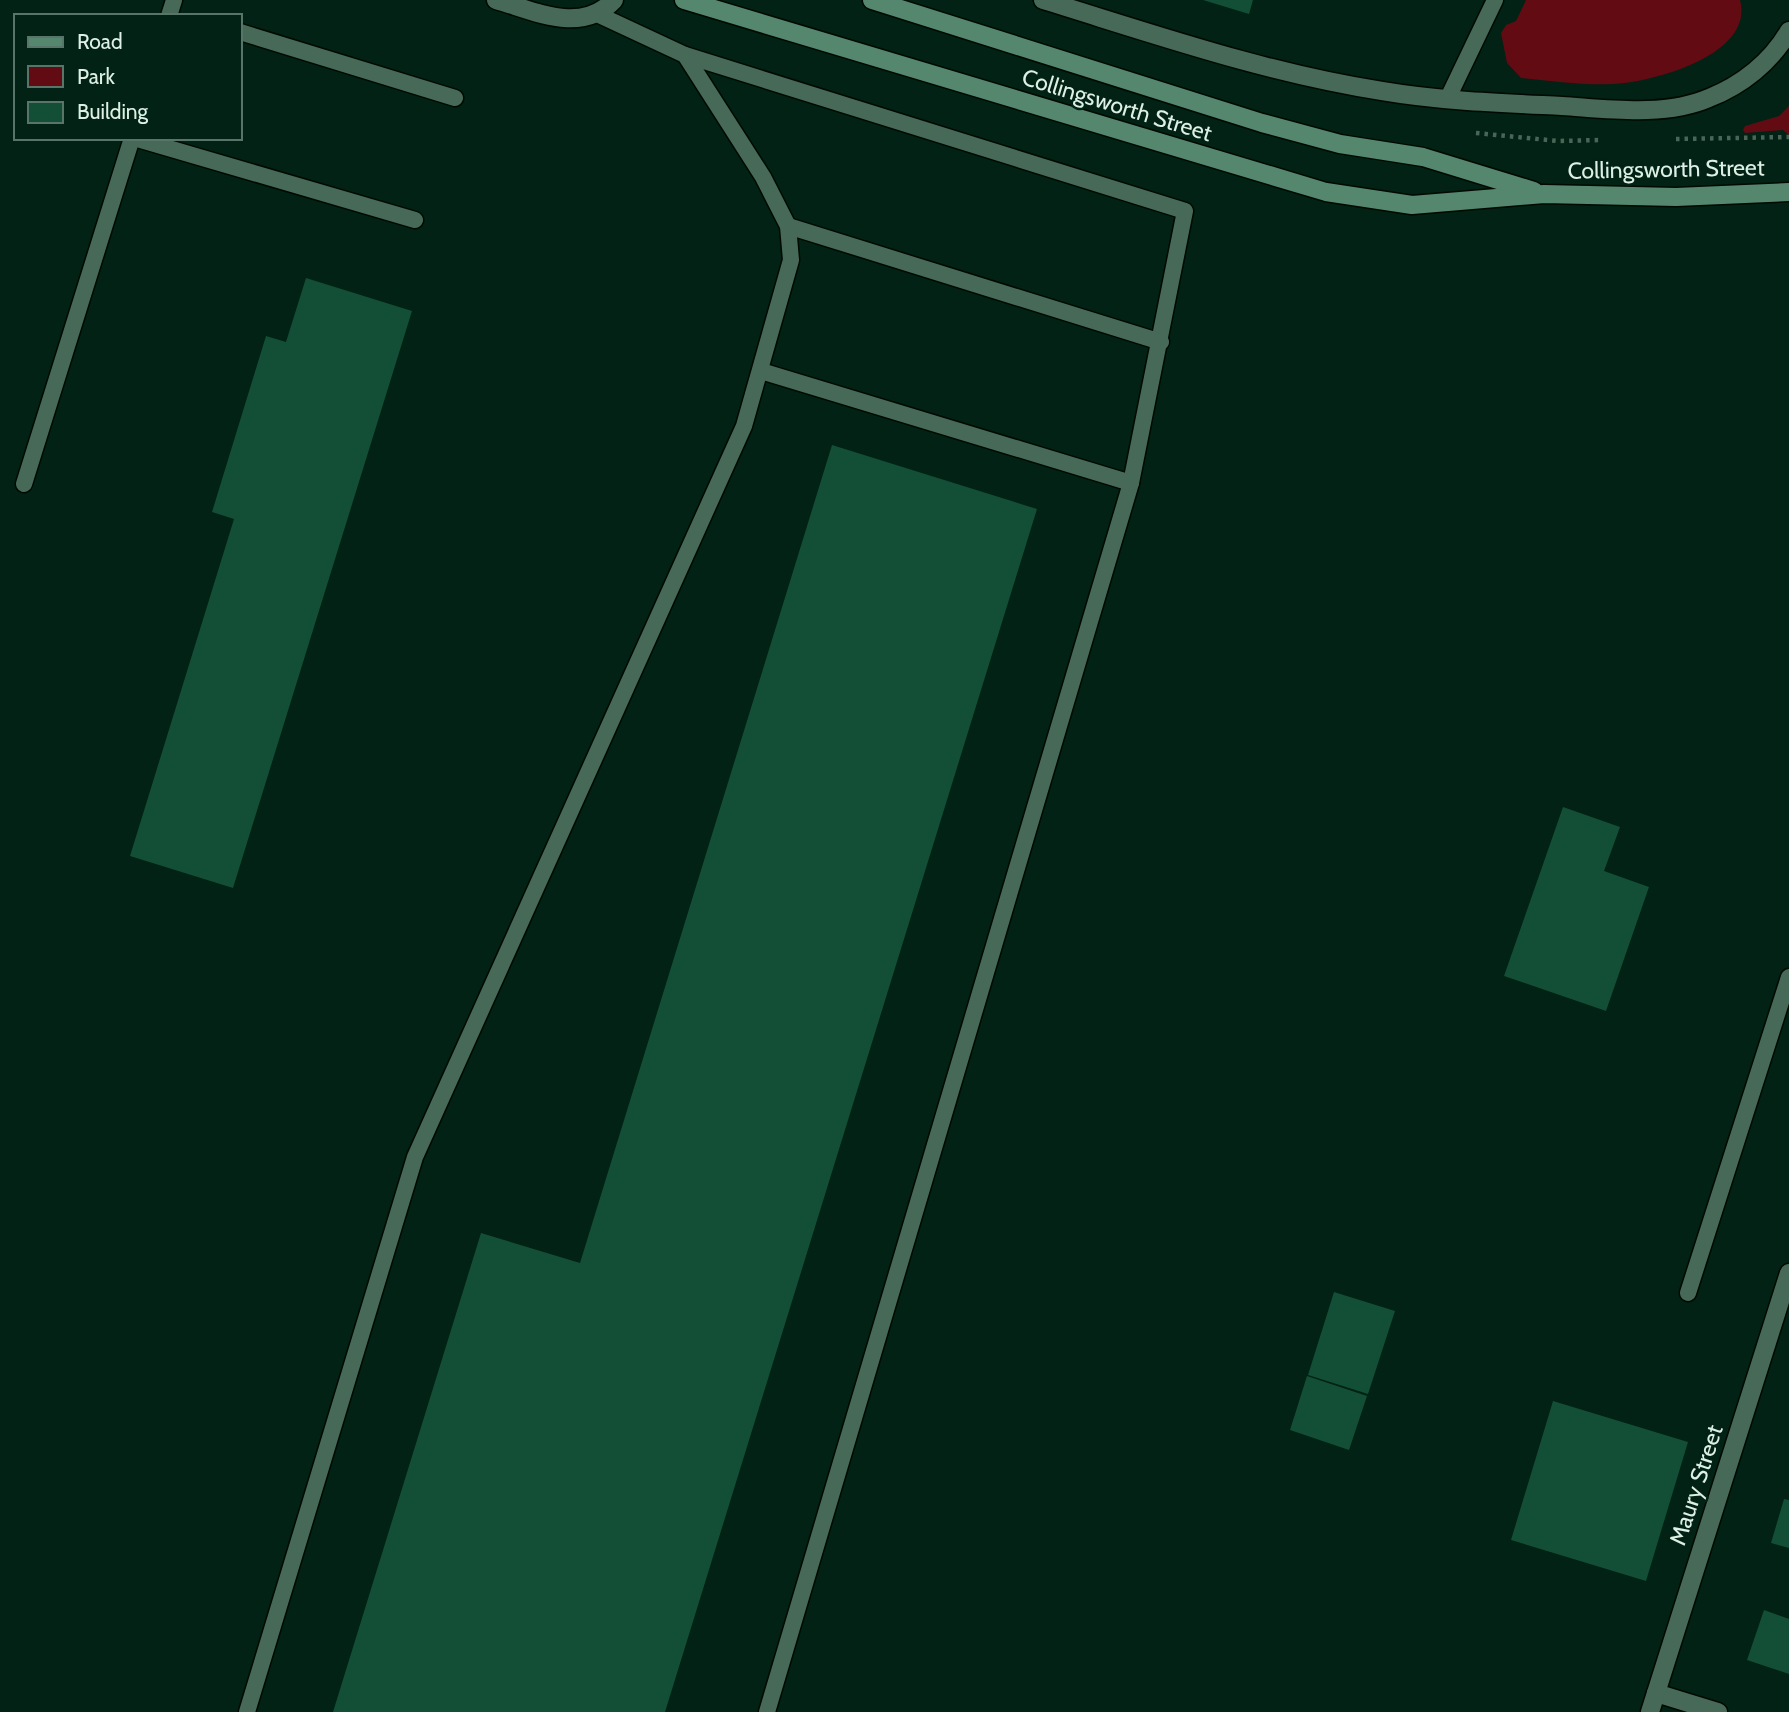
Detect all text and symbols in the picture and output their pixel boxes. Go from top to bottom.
legend [14,14,242,140]
text: Road [77,29,123,54]
street label: Collingsworth Street [1019,63,1216,147]
text: Park [77,64,115,89]
text: Building [77,99,149,124]
street label: Collingsworth Street [1567,153,1765,185]
street label: Maury Street [1663,1421,1729,1549]

